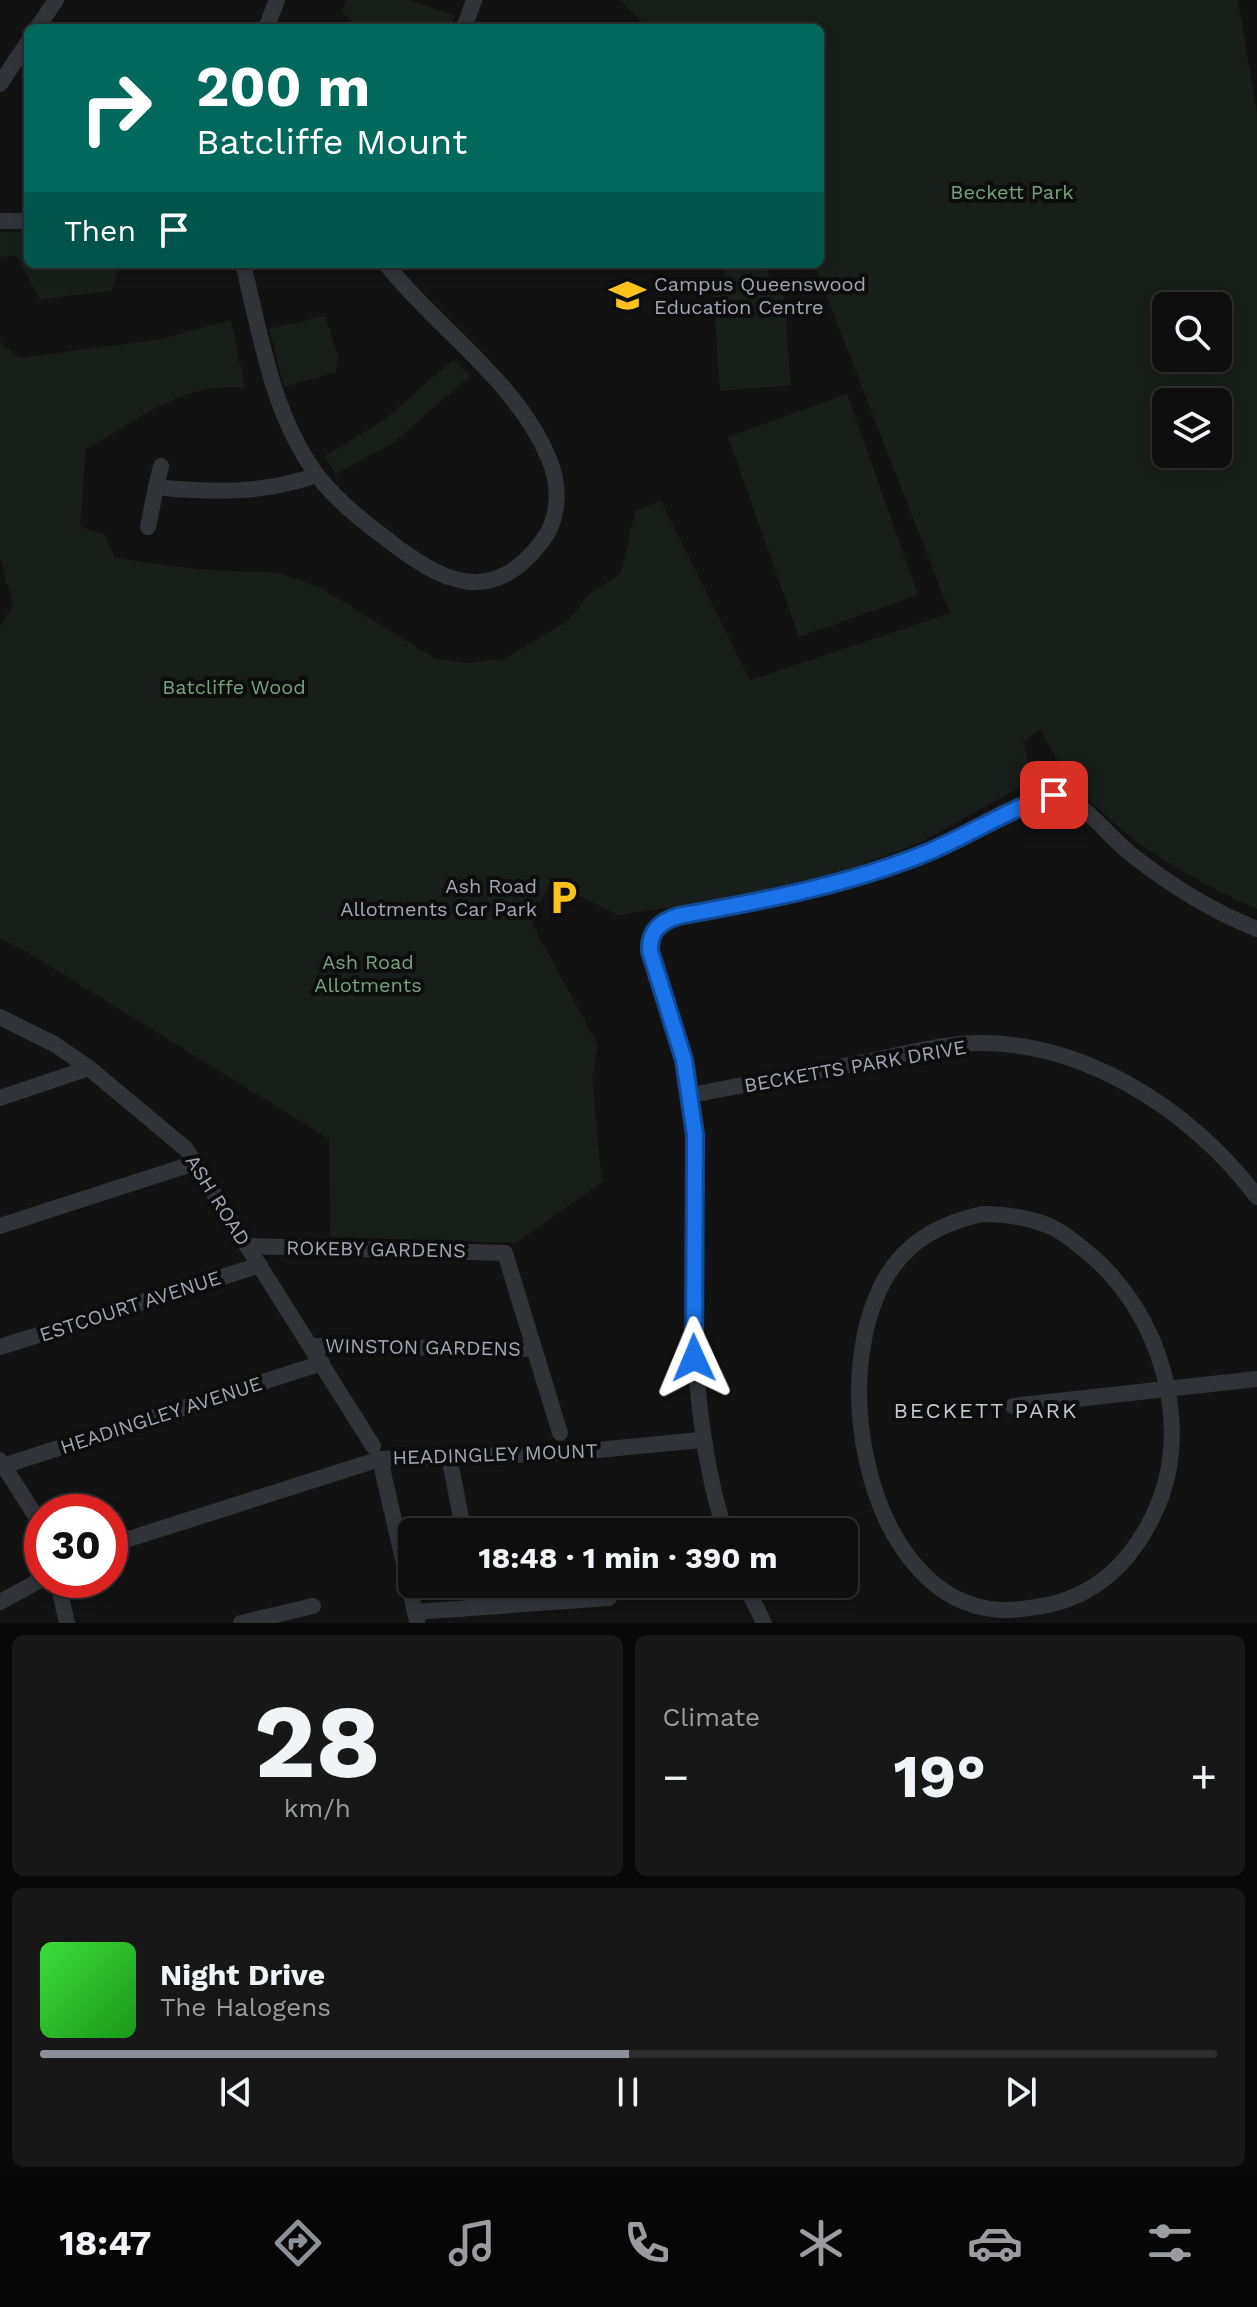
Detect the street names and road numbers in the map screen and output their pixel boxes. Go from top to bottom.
street label: BECKETTS PARK DRIVE [742,1035,968,1097]
street label: ASH ROAD [181,1150,255,1250]
street label: ROKEBY GARDENS [286,1235,466,1263]
street label: ESTCOURT AVENUE [36,1265,224,1347]
street label: WINSTON GARDENS [325,1333,521,1361]
street label: HEADINGLEY AVENUE [57,1371,265,1459]
street label: HEADINGLEY MOUNT [392,1438,598,1470]

